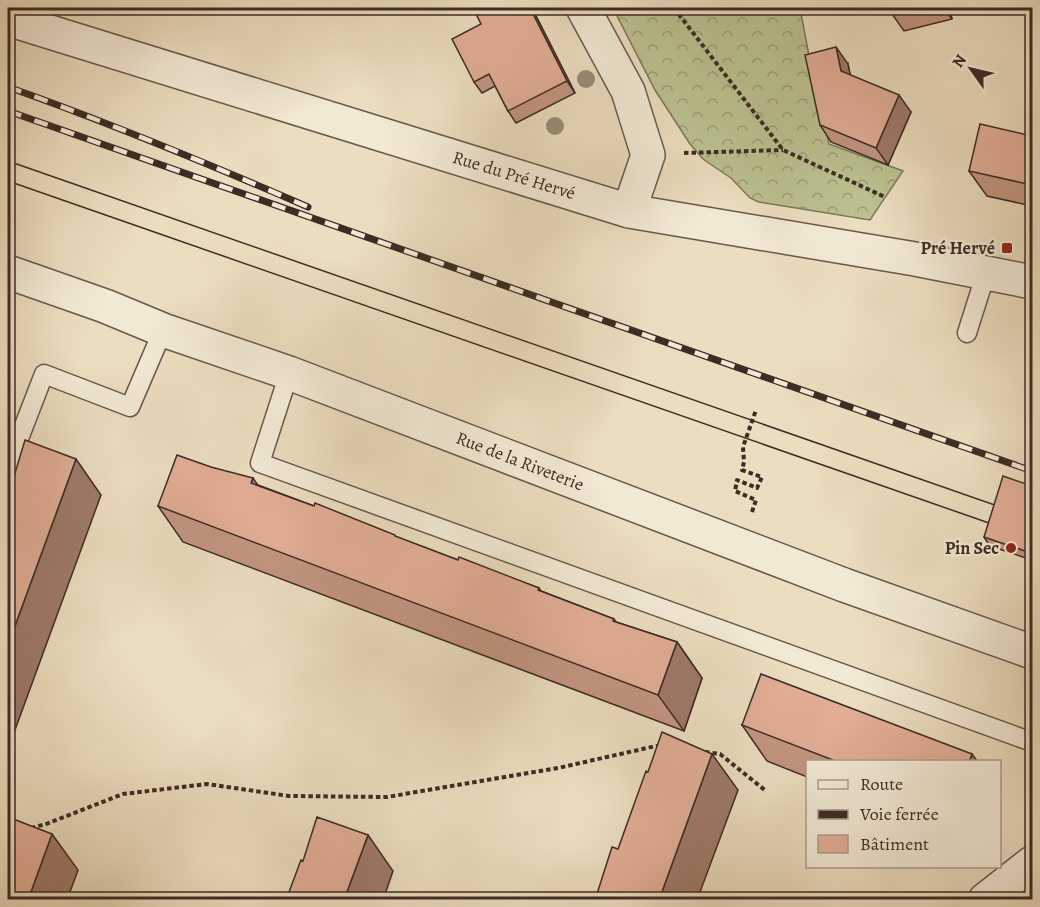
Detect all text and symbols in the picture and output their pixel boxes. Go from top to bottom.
north arrow [941,39,1001,99]
text: N [947,50,972,72]
street label: Rue du Pré Hervé [450,145,578,205]
place label: Pré Hervé [920,236,995,260]
marker: Pré Hervé [1000,241,1014,255]
street label: Rue de la Riveterie [453,426,587,496]
place label: Pin Sec [945,536,999,560]
marker: Pin Sec [1004,541,1018,555]
legend [806,760,1001,868]
text: Route [860,772,903,796]
text: Voie ferrée [859,802,939,826]
text: Bâtiment [860,832,929,856]

